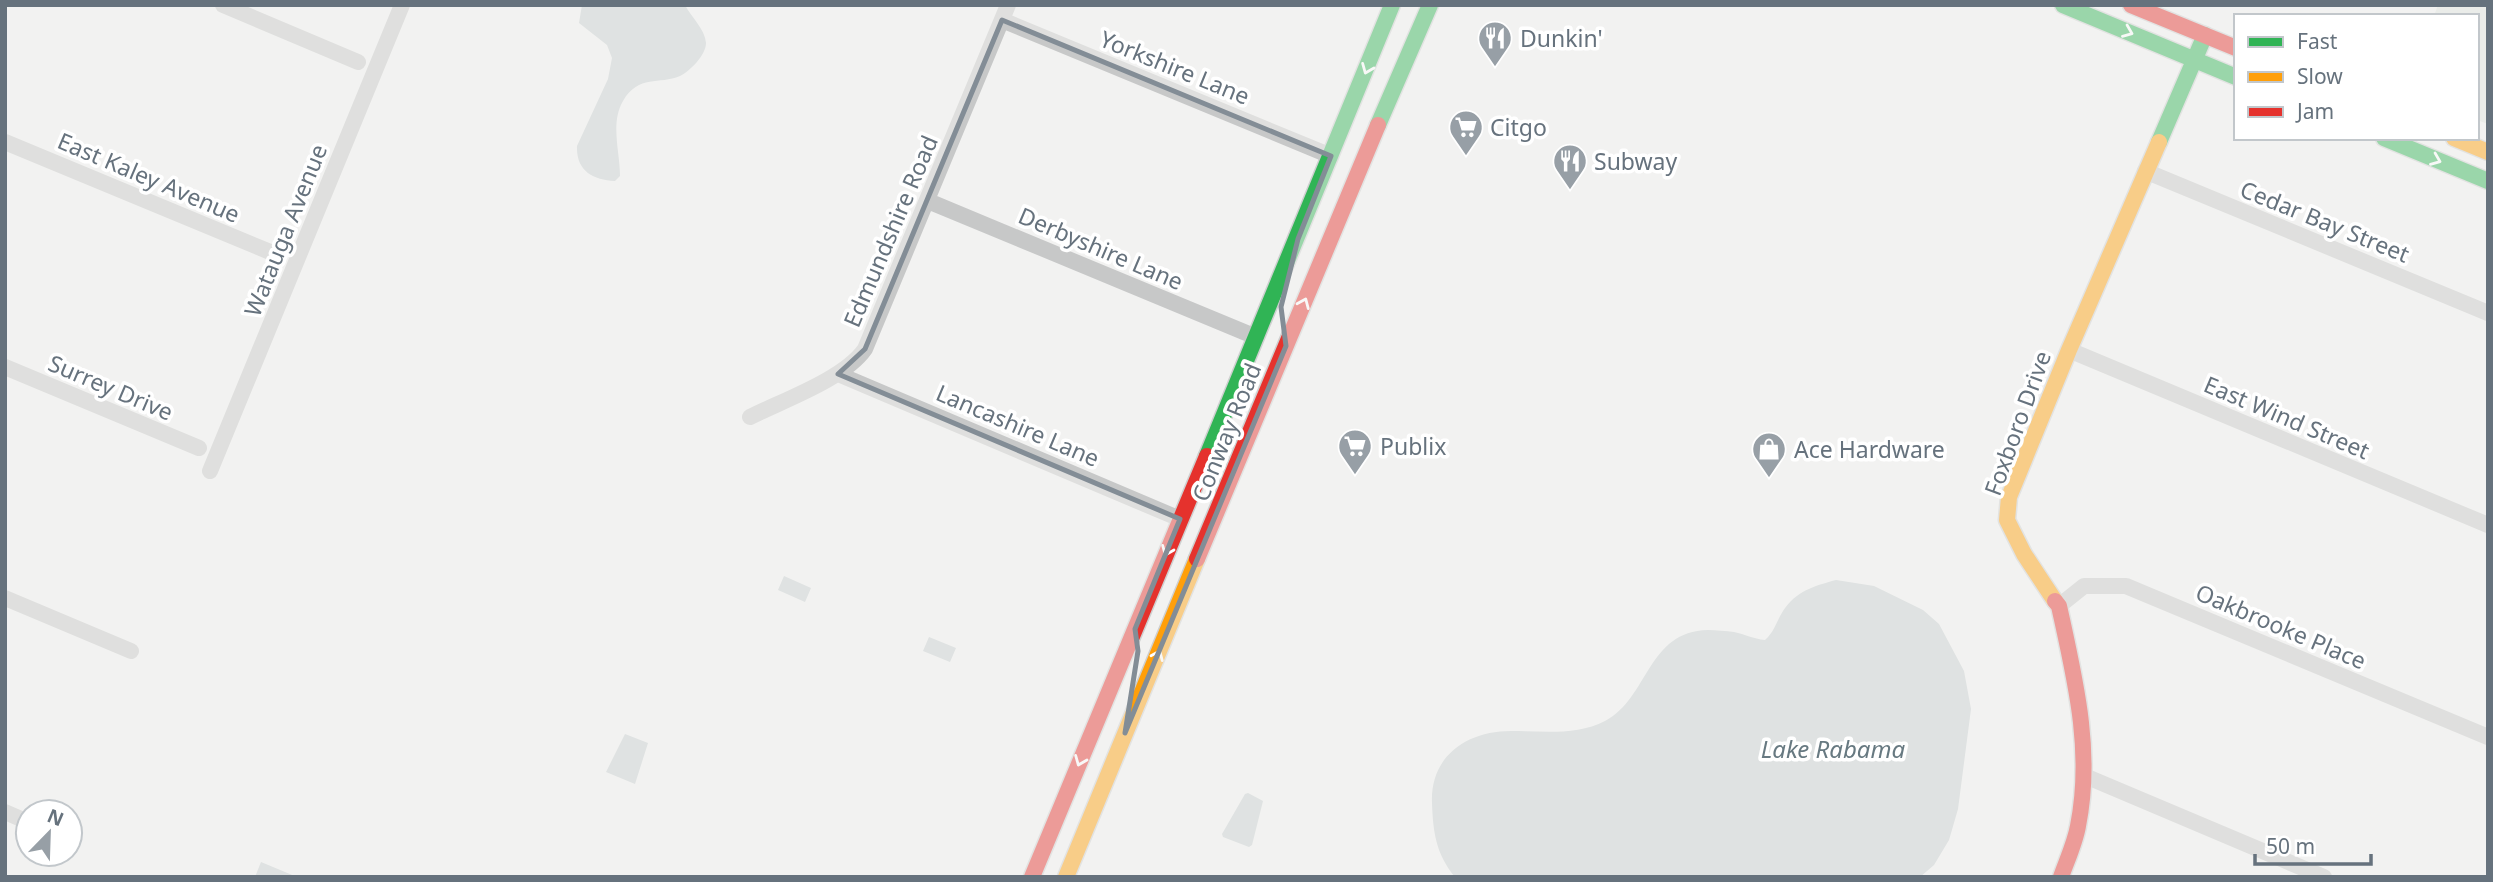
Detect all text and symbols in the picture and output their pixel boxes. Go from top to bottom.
legend [2234,14,2479,140]
restaurant icon: Dunkin' [1476,19,1514,68]
street label: Yorkshire Lane [1095,22,1255,112]
place label: Dunkin' [1520,22,1603,54]
one-way arrow [2121,24,2133,38]
text: Fast [2297,27,2338,55]
one-way arrow [1361,62,1375,74]
text: Slow [2297,62,2343,90]
text: Jam [2295,97,2334,125]
supermarket icon: Citgo [1447,108,1485,157]
place label: Citgo [1490,111,1547,143]
street label: East Kaley Avenue [53,124,245,230]
street label: Edmundshire Road [835,130,945,332]
street label: Watauga Avenue [236,139,334,321]
restaurant icon: Subway [1551,142,1589,191]
place label: Subway [1594,145,1678,177]
one-way arrow [2429,151,2441,165]
street label: Cedar Bay Street [2236,172,2414,270]
street label: Derbyshire Lane [1014,199,1188,297]
one-way arrow [1296,297,1310,310]
street label: Surrey Drive [44,346,178,428]
street label: Foxboro Drive [1976,346,2058,500]
street label: Conway Road [1184,358,1268,506]
street label: East Wind Street [2199,368,2375,466]
street label: Lancashire Lane [931,376,1105,474]
supermarket icon: Publix [1336,427,1374,476]
place label: Publix [1380,430,1446,462]
shop icon: Ace Hardware [1750,430,1788,479]
place label: Ace Hardware [1794,433,1945,465]
one-way arrow [1162,544,1176,556]
street label: Oakbrooke Place [2191,576,2371,676]
one-way arrow [1149,650,1163,662]
water label: Lake Rabama [1761,732,1905,765]
one-way arrow [1074,753,1088,766]
north arrow [14,798,84,868]
text: N [43,802,68,832]
scale bar [2255,822,2370,866]
text: 50 m [2266,832,2315,860]

